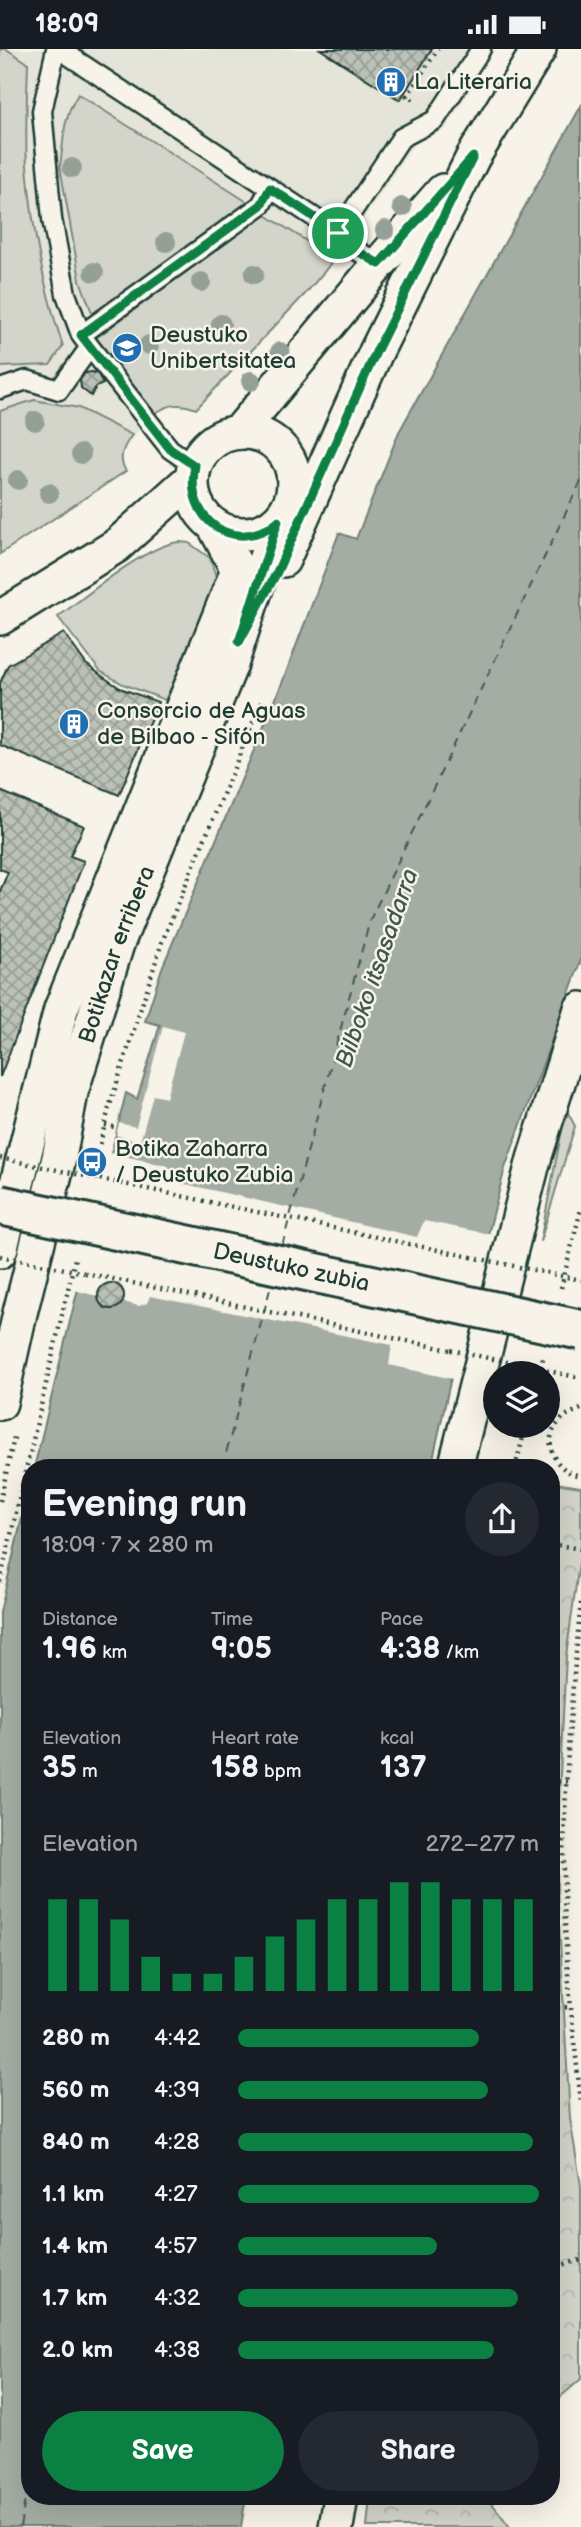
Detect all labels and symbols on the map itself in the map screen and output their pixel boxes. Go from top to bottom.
building icon: La Literaria [374,65,408,99]
place label: La Literaria [414,68,532,96]
pin [308,203,368,263]
place label: Deustuko Unibertsitatea [150,321,296,375]
school or university icon: Deustuko Unibertsitatea [110,331,144,365]
place label: Consorcio de Aguas de Bilbao - Sifón [97,697,306,751]
building icon: Consorcio de Aguas de Bilbao - Sifón [57,707,91,741]
street label: Botikazar erribera [73,862,161,1047]
water label: Bilboko itsasadarra [329,865,425,1071]
place label: Botika Zaharra / Deustuko Zubia [115,1135,294,1189]
bus stop icon: Botika Zaharra / Deustuko Zubia [75,1145,109,1179]
street label: Deustuko zubia [210,1237,372,1298]

